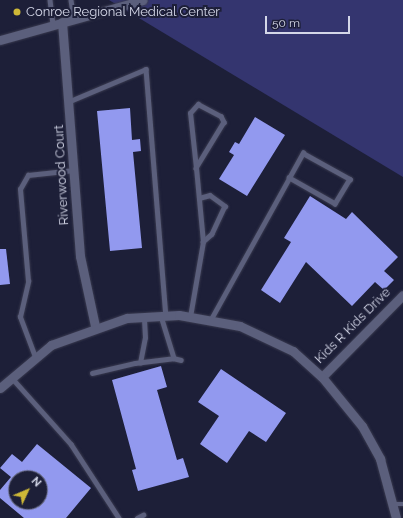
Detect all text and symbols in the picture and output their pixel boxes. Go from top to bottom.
place label: Conroe Regional Medical Center [26,4,221,20]
marker: Conroe Regional Medical Center [11,6,23,18]
scale bar [267,8,352,34]
text: 50 m [272,16,300,30]
street label: Riverwood Court [52,124,72,226]
street label: Kids R Kids Drive [312,285,394,367]
north arrow [8,470,48,510]
text: N [29,474,44,490]

